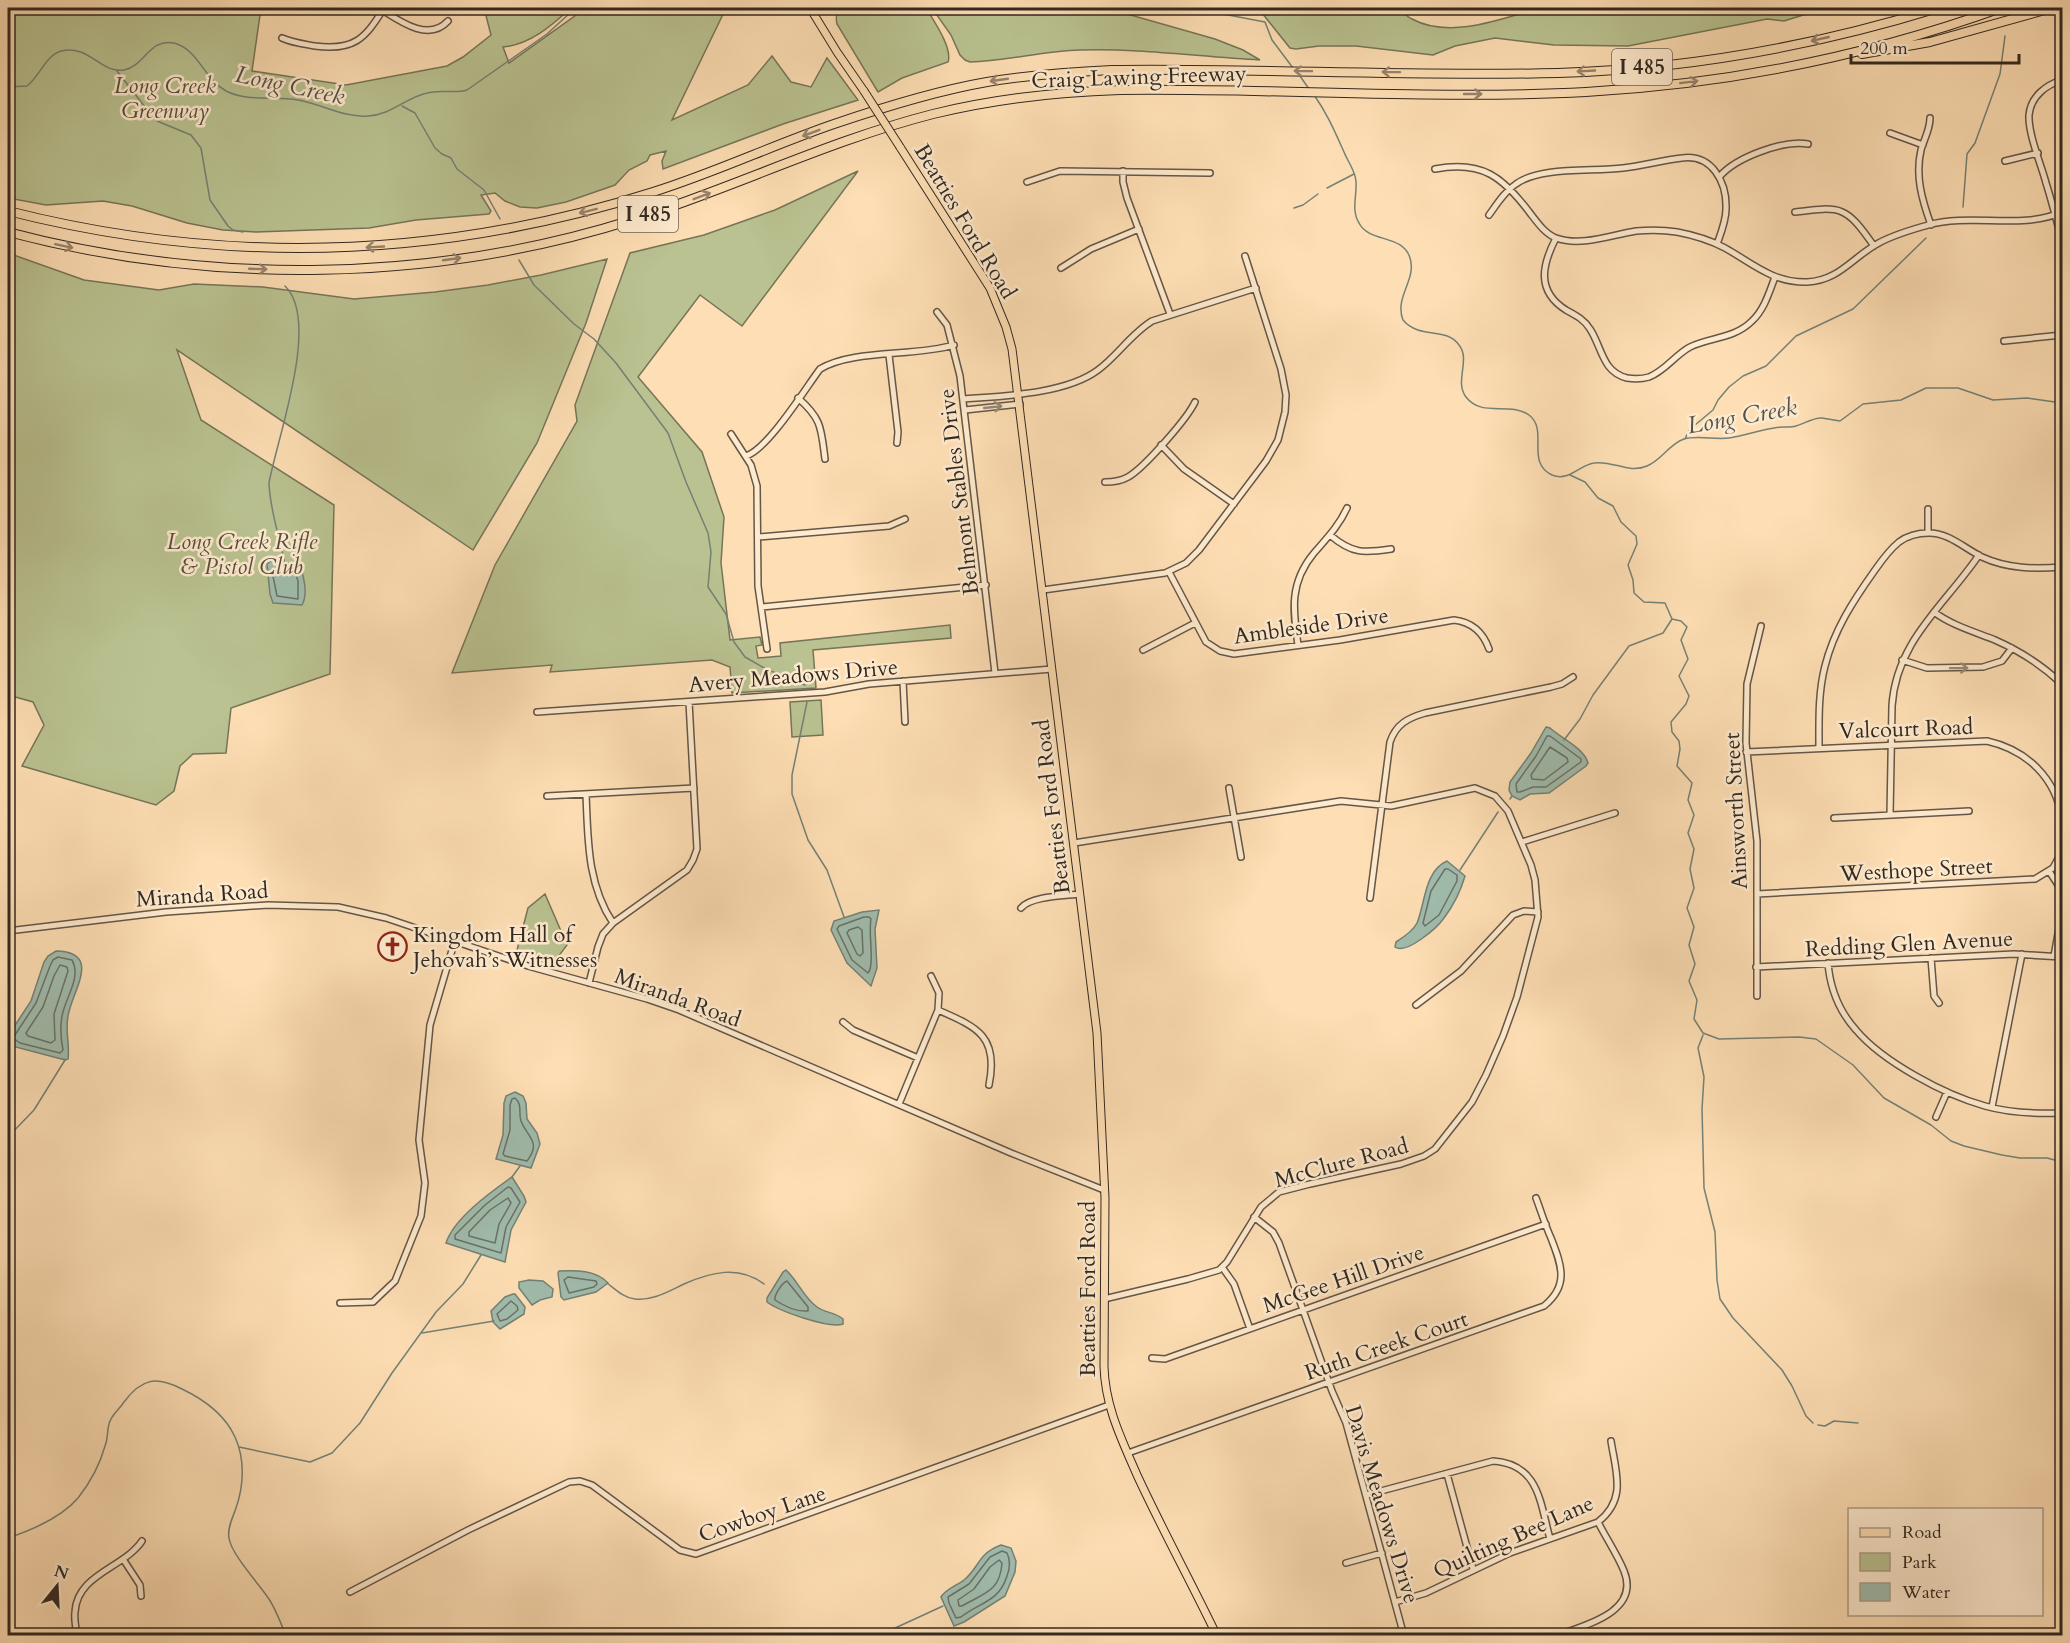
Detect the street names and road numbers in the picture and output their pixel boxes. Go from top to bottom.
road number: I 485 [1612,49,1672,85]
street label: Craig Lawing Freeway [1031,58,1248,96]
street label: Beatties Ford Road [907,138,1024,305]
road number: I 485 [618,196,678,232]
street label: Belmont Stables Drive [931,387,987,597]
street label: Ambleside Drive [1232,600,1390,652]
street label: Avery Meadows Drive [687,652,899,700]
street label: Valcourt Road [1838,712,1974,746]
street label: Beatties Ford Road [1026,717,1078,896]
street label: Ainsworth Street [1717,732,1755,890]
street label: Westhope Street [1838,851,1993,889]
street label: Miranda Road [135,875,269,915]
street label: Redding Glen Avenue [1804,924,2014,964]
street label: Miranda Road [610,961,745,1035]
street label: McClure Road [1271,1131,1412,1195]
street label: Beatties Ford Road [1073,1201,1103,1377]
street label: McGee Hill Drive [1259,1237,1428,1321]
street label: Ruth Creek Court [1301,1304,1472,1388]
street label: Davis Meadows Drive [1338,1401,1426,1607]
street label: Cowboy Lane [695,1478,830,1550]
street label: Quilting Bee Lane [1428,1488,1598,1586]

